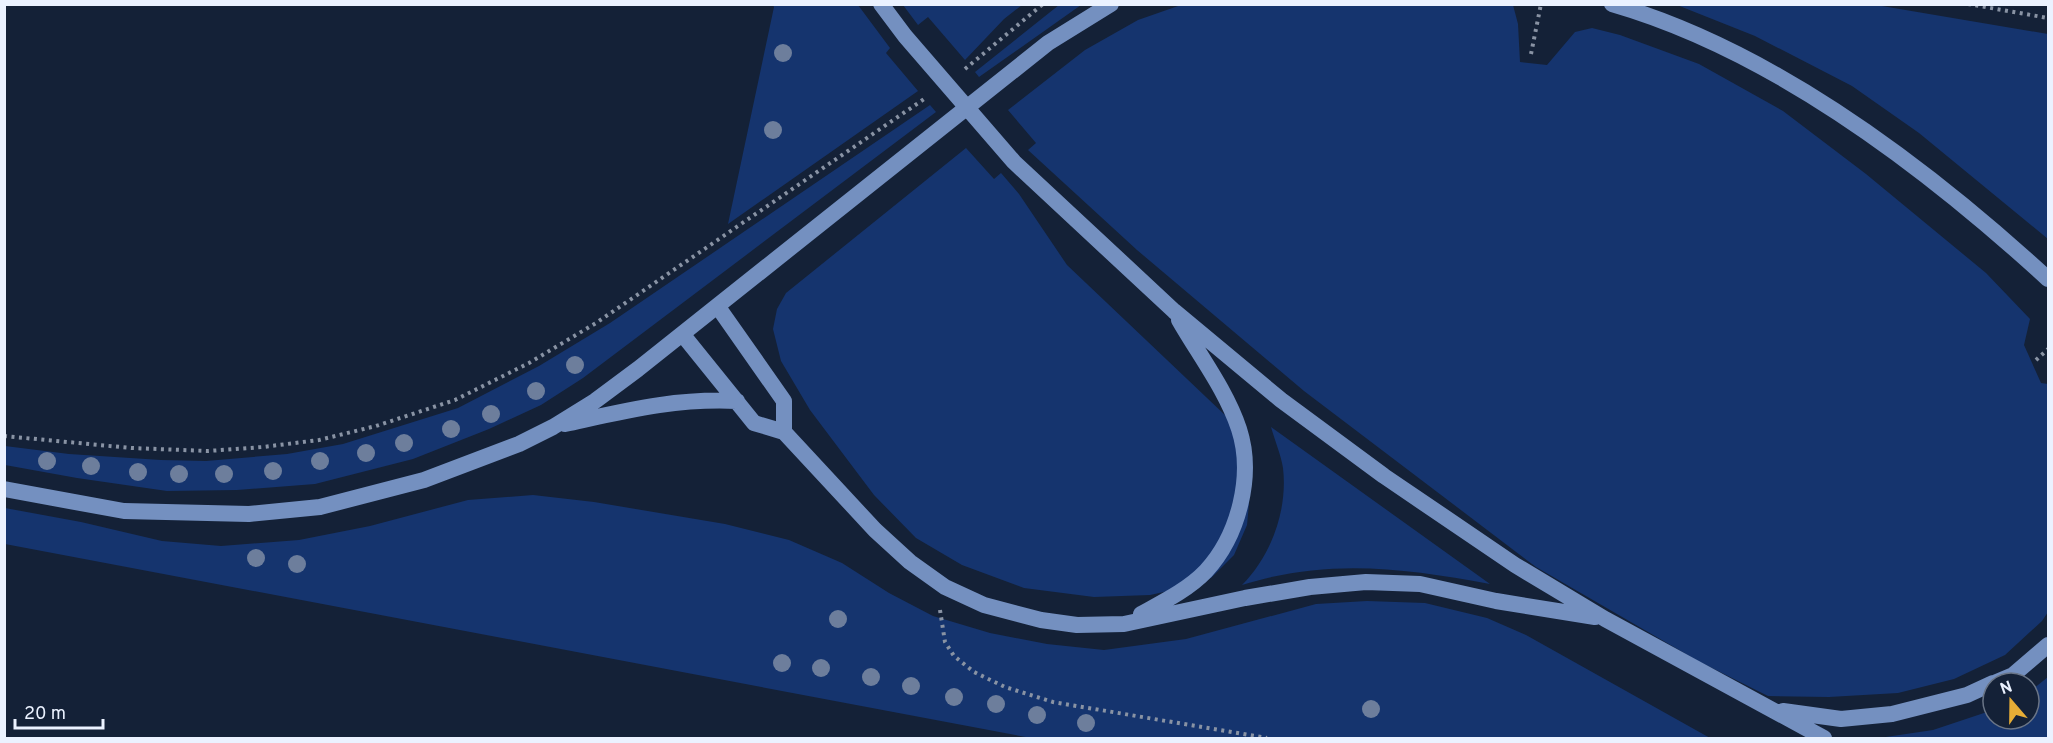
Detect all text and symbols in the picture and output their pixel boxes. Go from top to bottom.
north arrow [1981,671,2041,731]
text: N [1998,677,2015,700]
scale bar [15,692,104,730]
text: 20 m [24,703,66,726]

